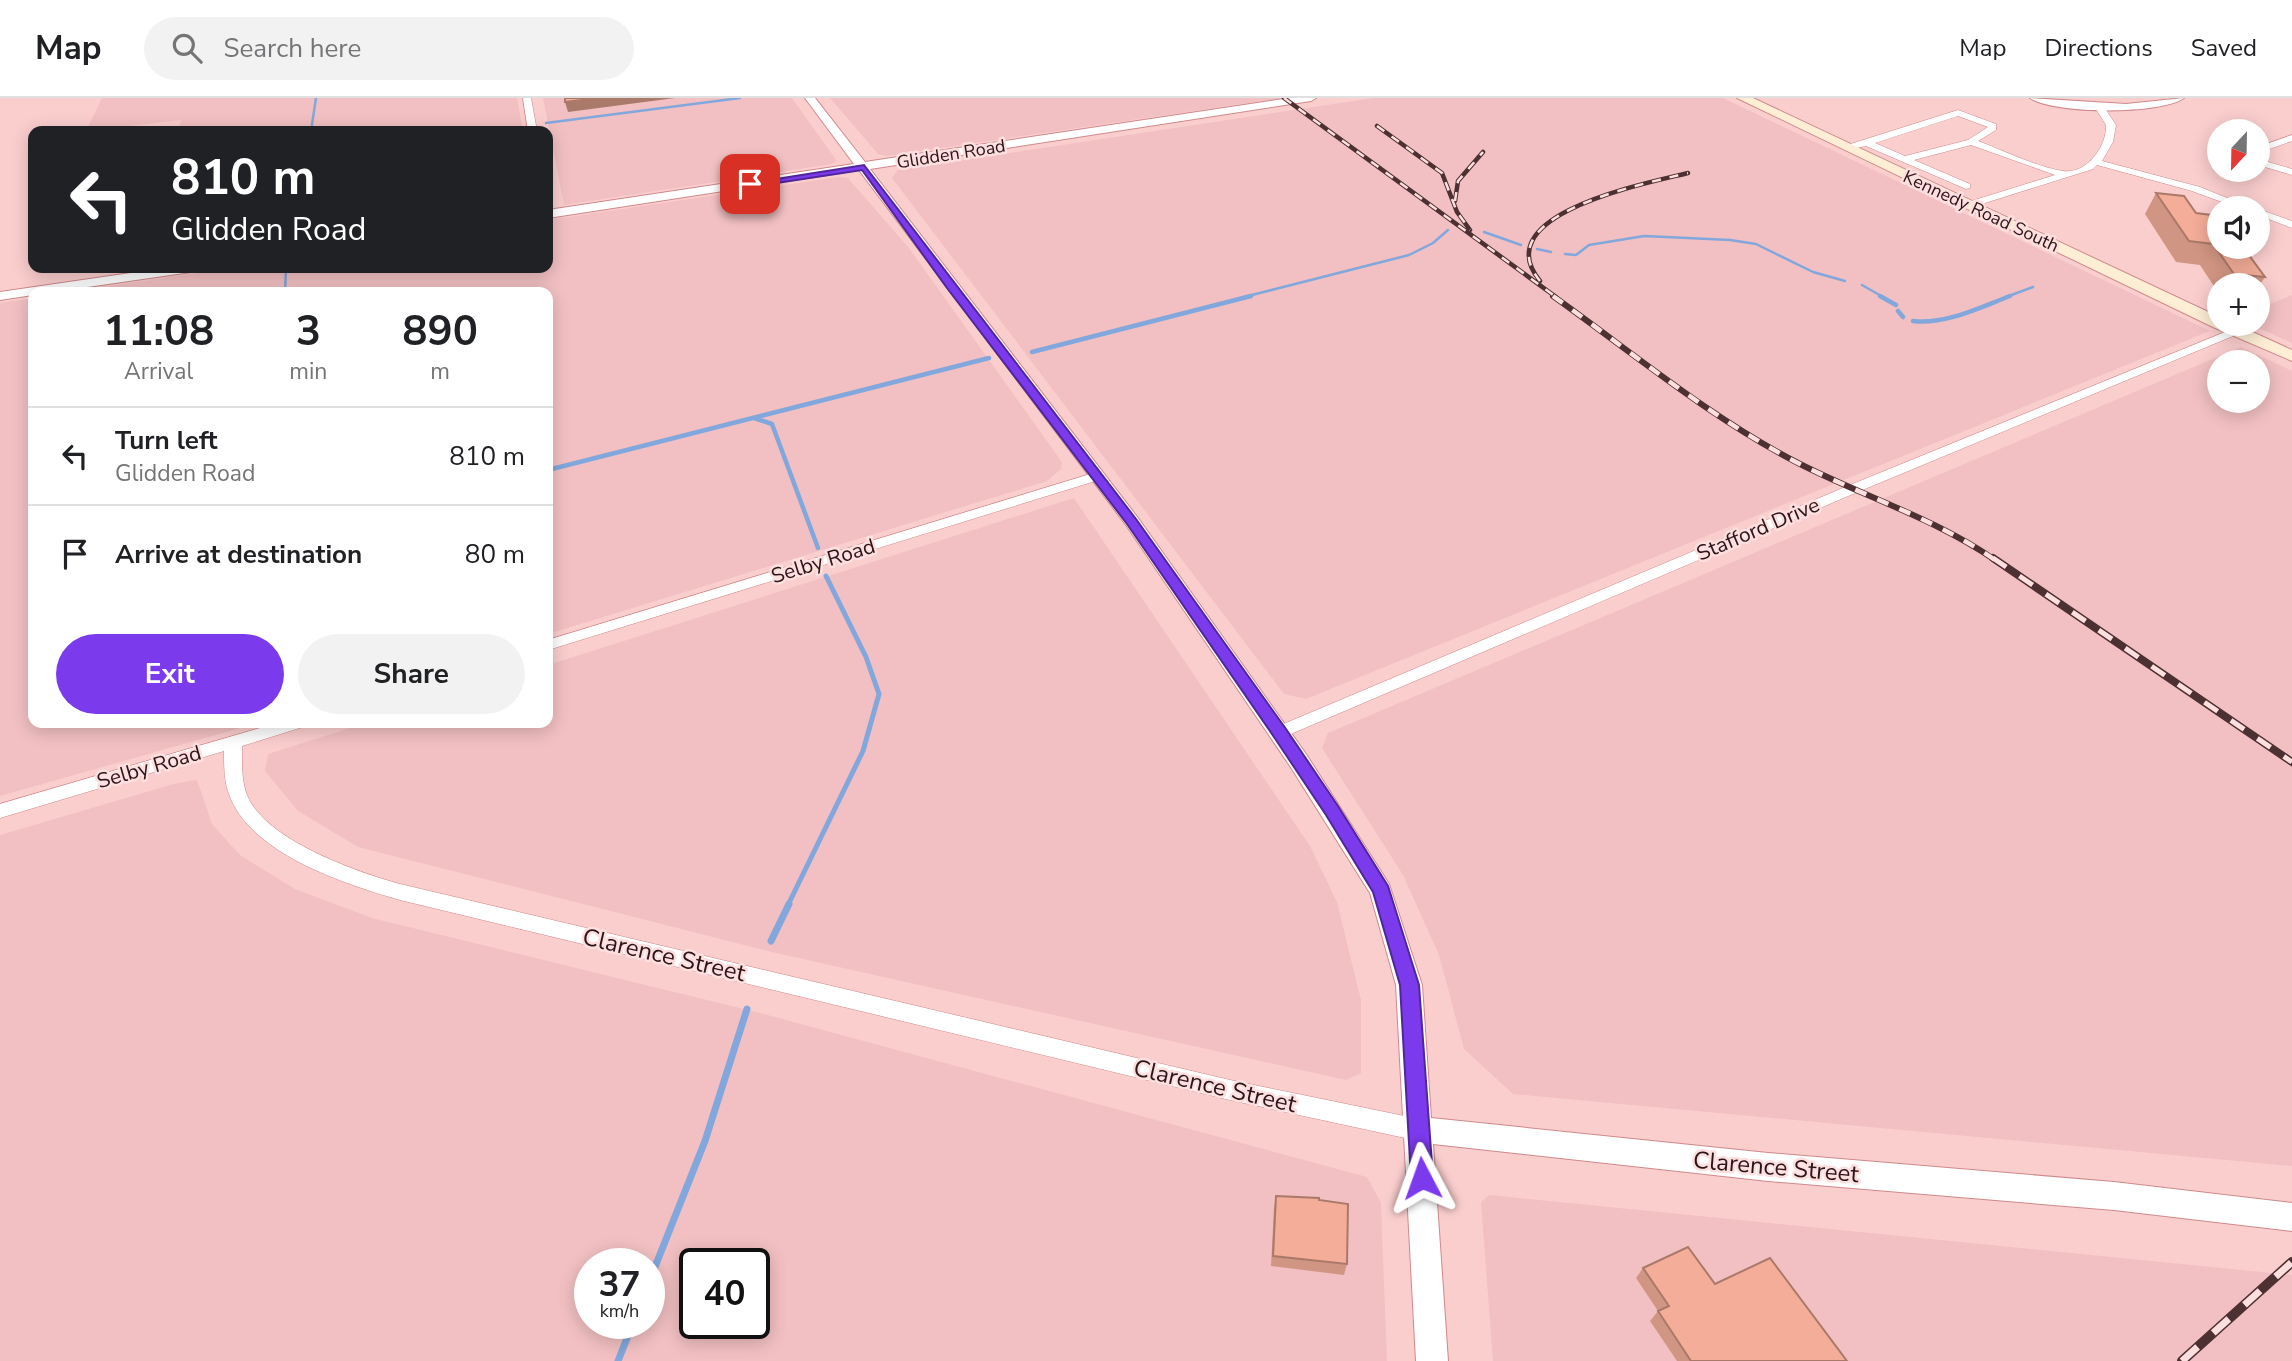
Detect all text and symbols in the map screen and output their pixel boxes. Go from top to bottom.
search box [144,17,634,80]
text: Map [35,26,102,71]
icon: search [168,29,206,67]
text: Search here [224,31,361,66]
text: Map [1959,32,2006,64]
text: Directions [2044,32,2153,64]
text: Saved [2191,32,2257,64]
north arrow [2207,119,2270,182]
map controls [2207,119,2270,413]
street label: Glidden Road [895,134,1007,174]
text: 810 m [171,144,315,211]
icon: left [56,154,147,245]
pin [720,154,780,214]
street label: Kennedy Road South [1899,164,2063,258]
icon: arrive [731,165,769,203]
button: sound [2207,196,2270,259]
text: Glidden Road [171,208,366,251]
button: + [2207,273,2270,336]
text: 11:08 [103,303,214,360]
text: 3 [296,303,321,360]
text: 890 [402,303,478,360]
button: − [2207,350,2270,413]
text: Arrival [124,356,193,387]
text: min [289,356,327,387]
text: m [430,356,450,387]
text: Turn left [115,423,218,458]
icon: left [56,437,94,475]
text: 810 m [449,439,525,474]
text: Glidden Road [115,458,255,489]
street label: Stafford Drive [1692,490,1824,568]
street label: Selby Road [768,532,878,590]
icon: arrive [56,535,94,573]
text: Arrive at destination [115,537,362,572]
text: 80 m [465,537,525,572]
button: Exit [56,634,284,714]
button: Share [298,634,525,714]
street label: Selby Road [93,739,205,795]
street label: Clarence Street [579,921,749,989]
street label: Clarence Street [1130,1052,1300,1120]
position arrow [1385,1141,1459,1215]
street label: Clarence Street [1692,1144,1861,1190]
speed limit sign: 40 [679,1248,770,1339]
text: 37 [598,1261,641,1308]
text: km/h [600,1299,639,1323]

